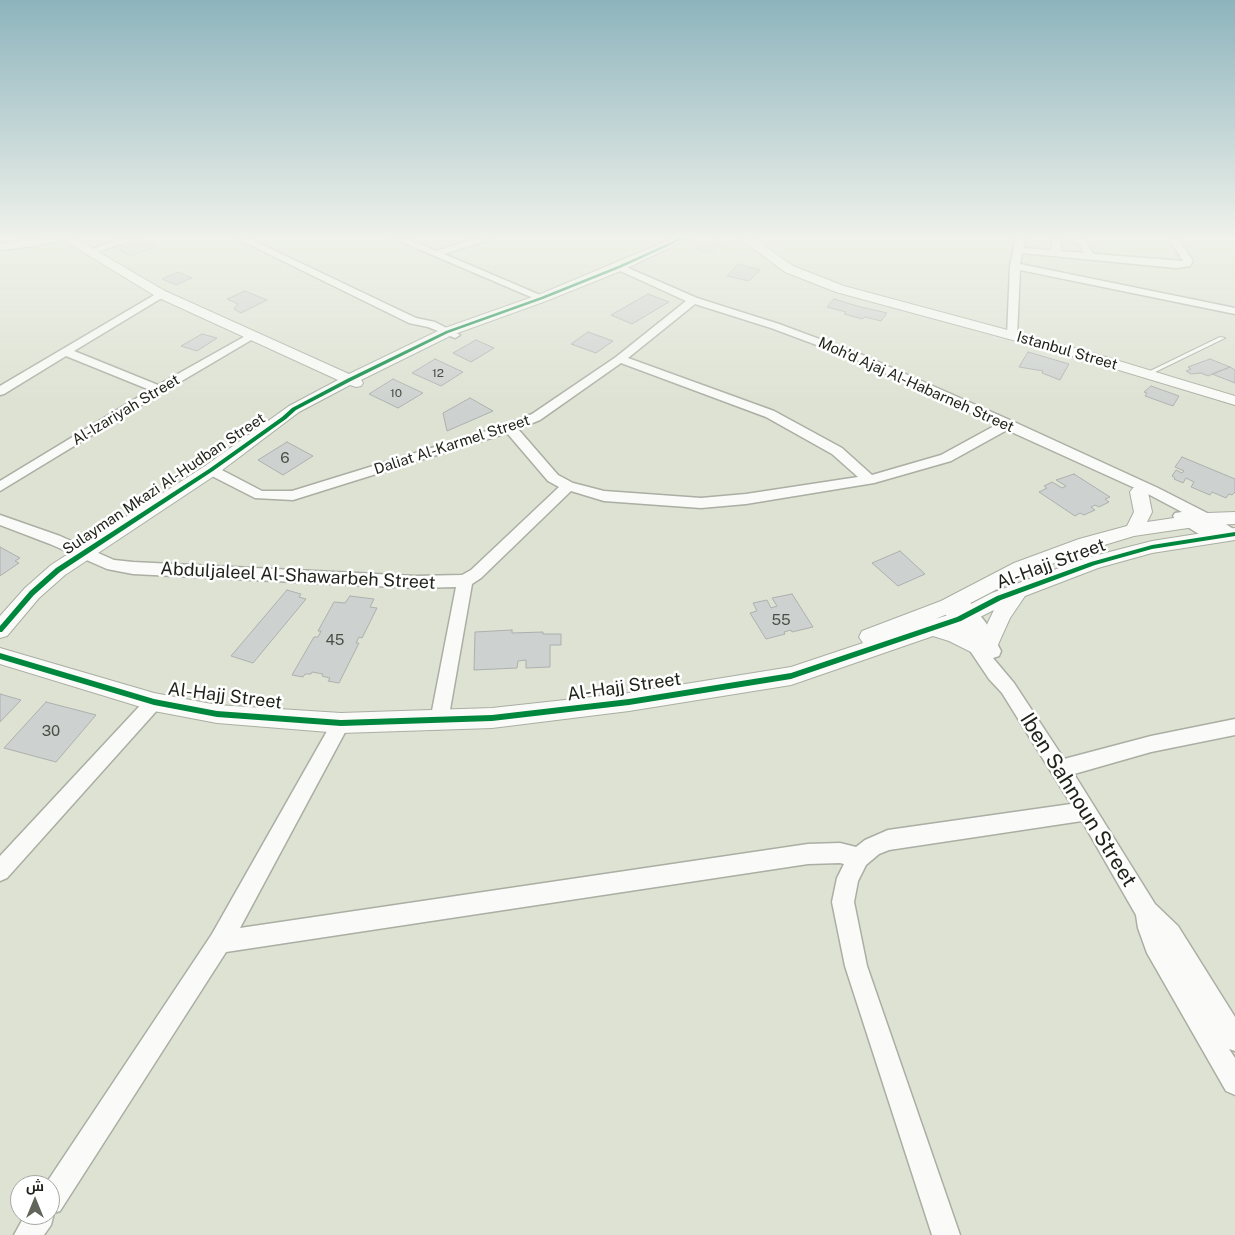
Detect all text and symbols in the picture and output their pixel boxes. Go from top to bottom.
street label: Istanbul Street [1014,328,1120,374]
street label: Moh’d Ajaj Al-Habarneh Street [815,334,1017,436]
house number: 12 [432,366,444,380]
street label: Al-Izariyah Street [69,371,183,449]
house number: 10 [390,386,402,400]
street label: Sulayman Mkazi Al-Hudban Street [59,409,269,559]
street label: Daliat Al-Karmel Street [372,411,532,479]
house number: 6 [280,449,290,467]
street label: Al-Hajj Street [993,534,1109,594]
street label: Abduljaleel Al-Shawarbeh Street [160,558,436,594]
house number: 55 [771,611,791,629]
house number: 45 [326,631,344,649]
street label: Al-Hajj Street [566,668,682,706]
street label: Al-Hajj Street [167,678,283,714]
street label: Iben Sahnoun Street [1014,708,1142,892]
house number: 30 [42,722,60,740]
north arrow [10,1175,60,1225]
text: ش [26,1178,44,1194]

